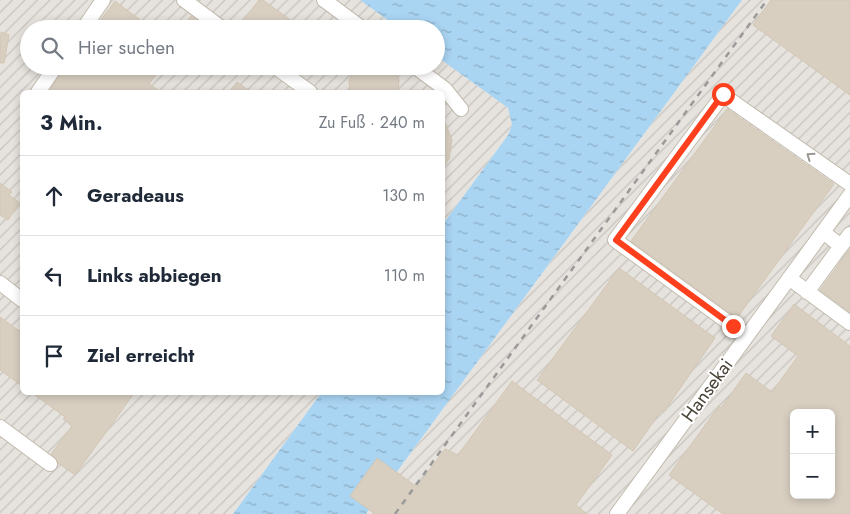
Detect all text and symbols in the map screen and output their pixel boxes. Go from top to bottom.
search box [20,20,445,75]
icon: search [38,34,66,62]
text: Hier suchen [78,34,175,61]
route start [712,83,735,106]
text: 3 Min. [40,108,103,138]
text: Zu Fuß · 240 m [319,111,425,134]
one-way arrow [806,153,816,162]
icon: ahead [40,182,68,210]
text: Geradeaus [87,182,184,209]
text: 130 m [382,184,425,207]
icon: left [40,262,68,290]
text: Links abbiegen [87,262,222,289]
text: 110 m [384,264,425,287]
route end [722,315,745,338]
icon: arrive [40,342,68,370]
text: Ziel erreicht [87,342,194,369]
street label: Hansekai [675,353,739,427]
map controls [790,409,835,499]
button: + [790,409,835,454]
button: − [790,454,835,499]

